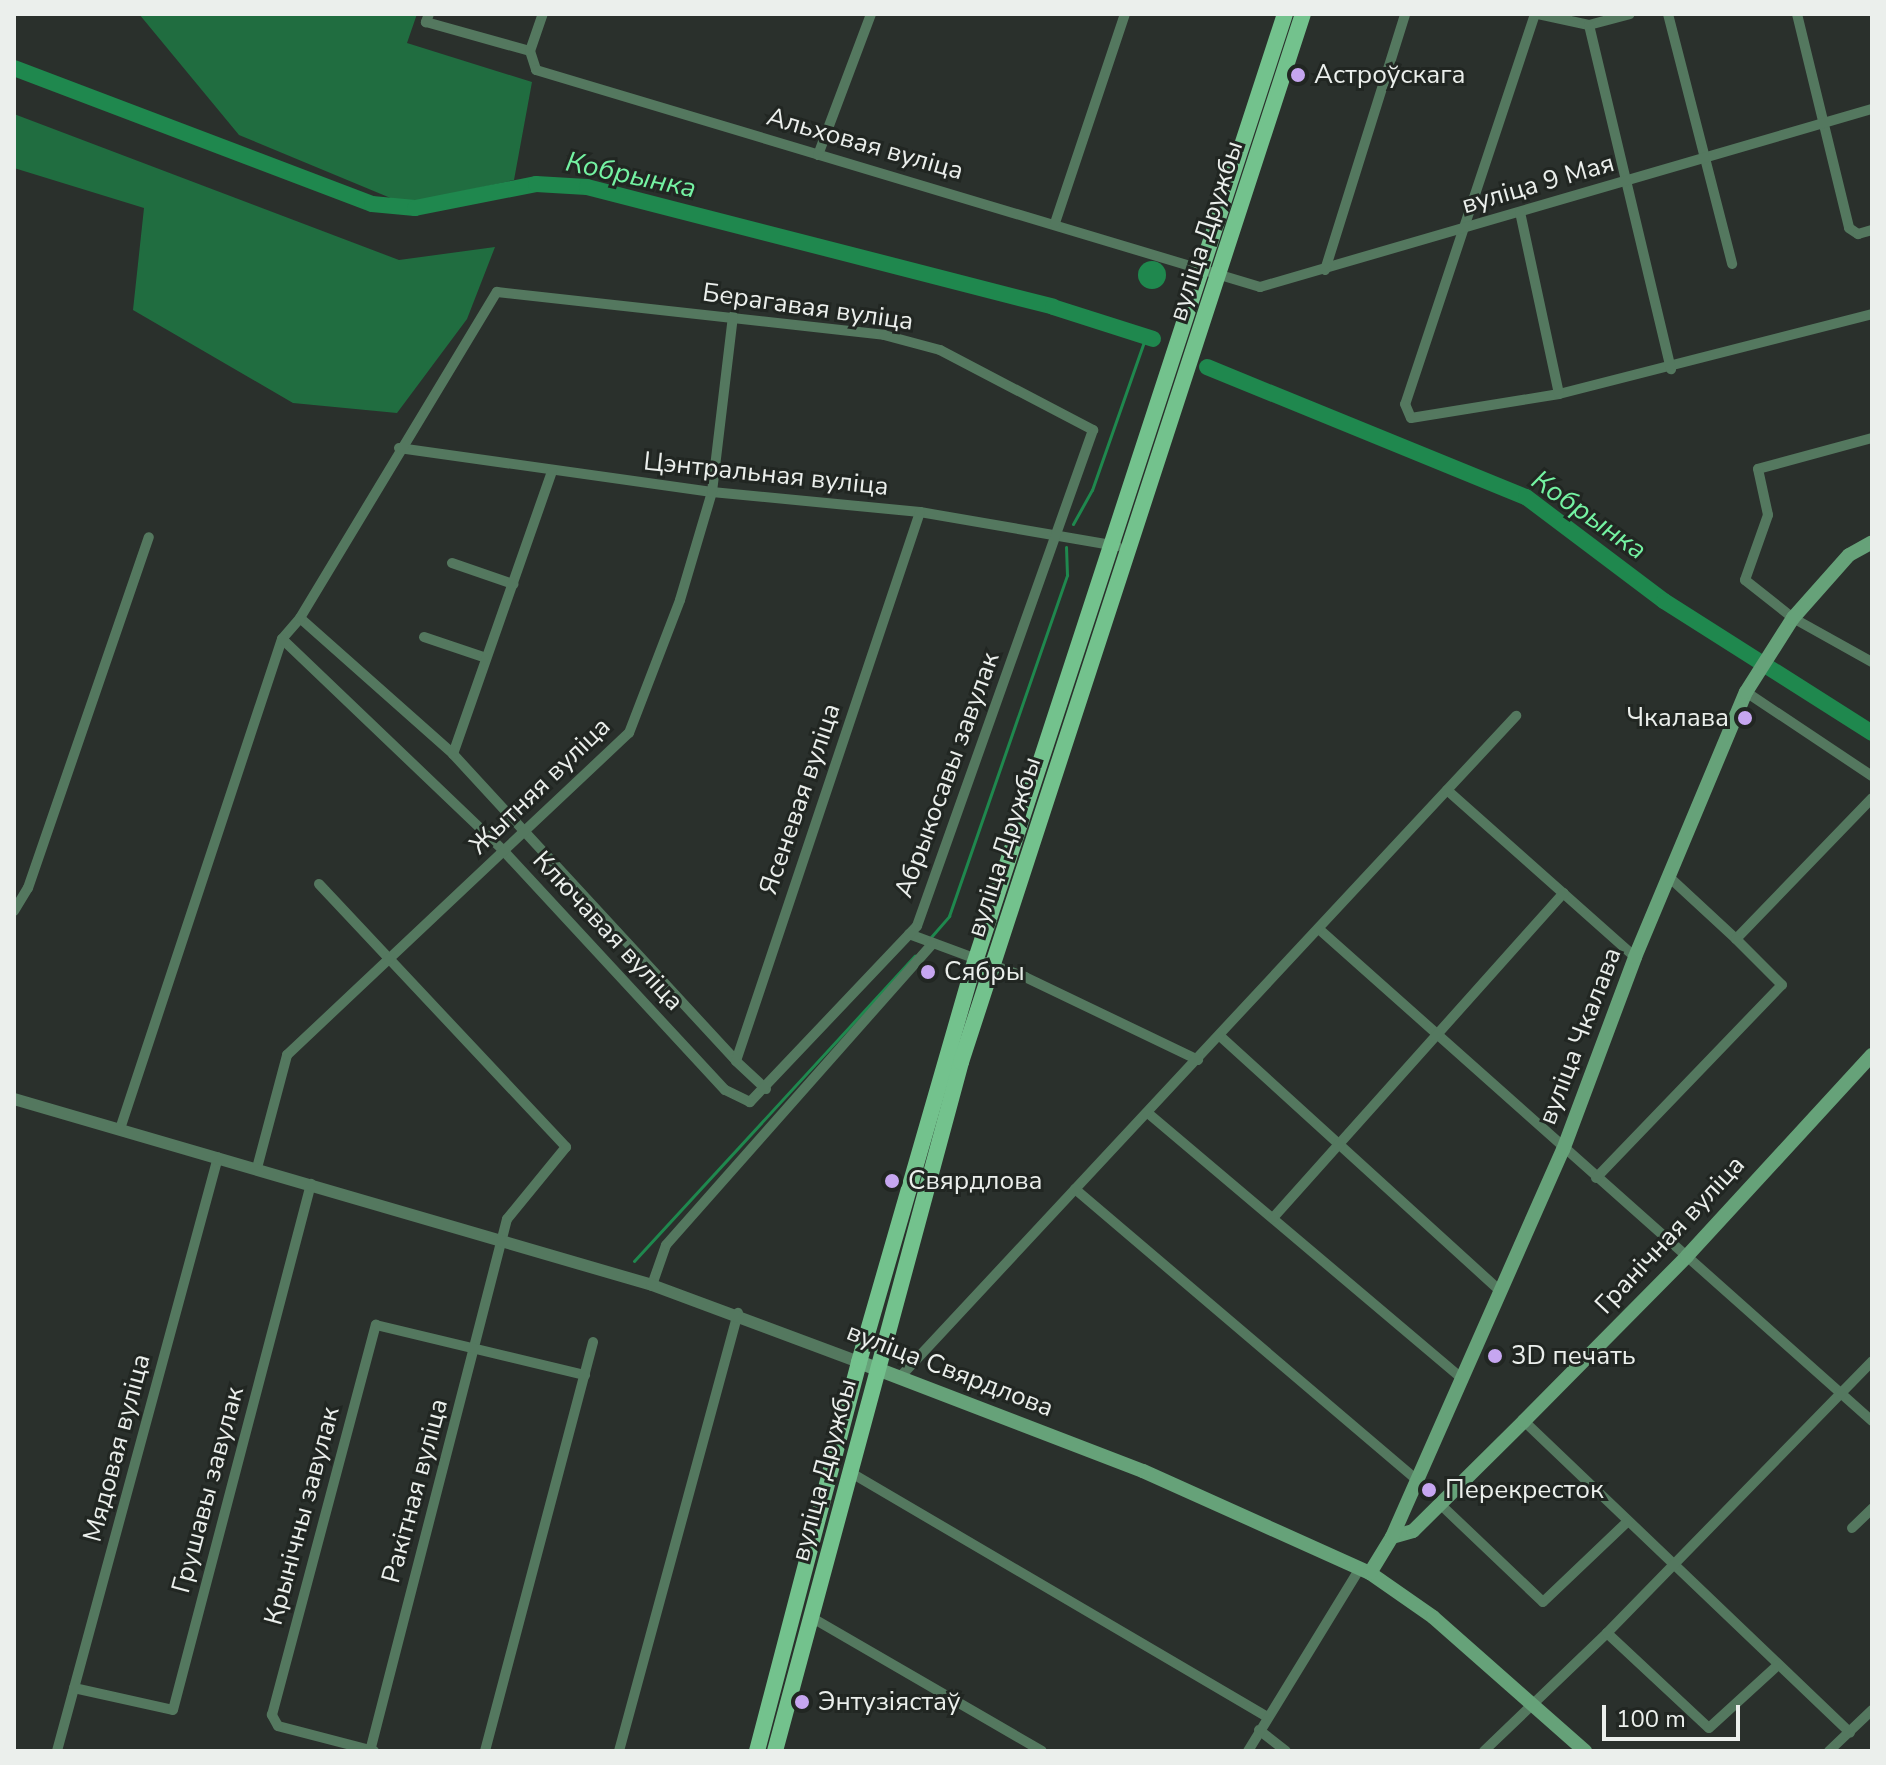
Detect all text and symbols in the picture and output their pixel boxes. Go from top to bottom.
place label: Астроўскага [1314,59,1466,91]
marker: Астроўскага [1289,66,1307,84]
street label: Альховая вуліца [763,101,967,187]
street label: вуліца Дружбы [1162,137,1250,325]
water label: Кобрынка [563,145,699,205]
street label: вуліца 9 Мая [1458,147,1618,221]
street label: Берагавая вуліца [700,277,916,337]
street label: Цэнтральная вуліца [642,446,890,502]
water label: Кобрынка [1525,463,1653,567]
street label: Абрыкосавы завулак [888,648,1006,902]
street label: Ясеневая вуліца [753,699,847,899]
place label: Чкалава [1627,702,1729,734]
marker: Чкалава [1736,709,1754,727]
street label: Жытняя вуліца [463,711,617,861]
street label: вуліца Дружбы [960,753,1048,941]
street label: Ключавая вуліца [526,845,690,1017]
street label: вуліца Чкалава [1532,943,1628,1129]
place label: Сябры [944,956,1025,988]
marker: Сябры [919,963,937,981]
street label: Гранічная вуліца [1589,1149,1751,1321]
place label: Свярдлова [908,1165,1042,1197]
marker: Свярдлова [883,1172,901,1190]
street label: вуліца Свярдлова [842,1316,1058,1424]
place label: 3D печать [1511,1340,1636,1372]
marker: 3D печать [1486,1347,1504,1365]
street label: Мядовая вуліца [77,1351,157,1545]
street label: вуліца Дружбы [785,1375,863,1565]
street label: Грушавы завулак [165,1383,251,1597]
street label: Ракітная вуліца [375,1395,455,1587]
street label: Крынічны завулак [258,1404,346,1628]
place label: Перекресток [1445,1474,1604,1506]
marker: Перекресток [1420,1481,1438,1499]
place label: Энтузіястаў [818,1686,961,1718]
scale bar [1606,1689,1744,1739]
marker: Энтузіястаў [793,1693,811,1711]
text: 100 m [1616,1703,1686,1735]

